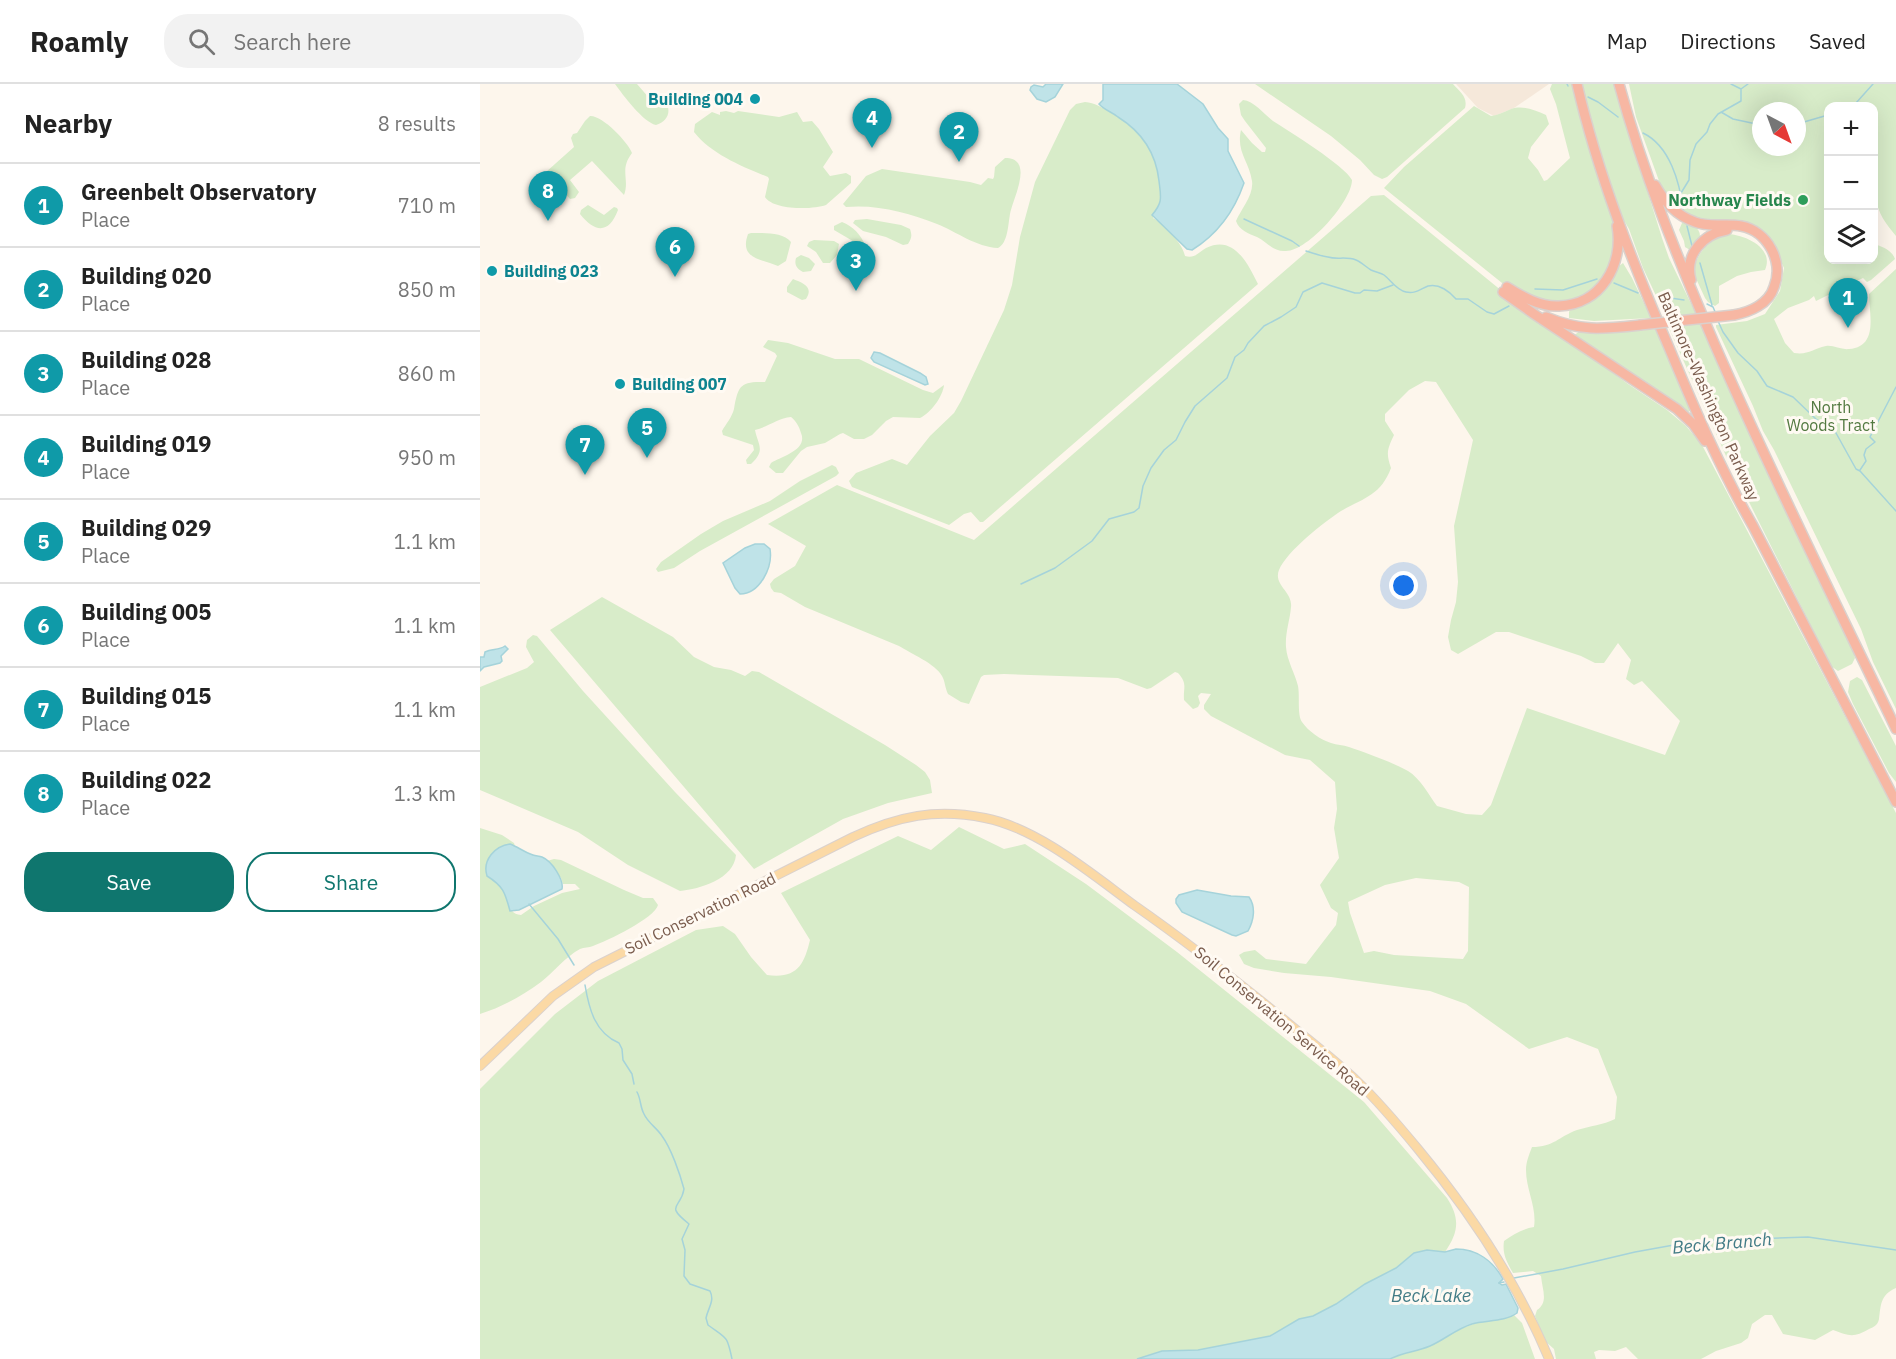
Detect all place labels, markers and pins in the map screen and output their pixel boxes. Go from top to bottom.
place label: Building 004 [648,89,743,109]
marker: Building 004 [748,92,762,106]
pin: 4 [852,98,892,148]
pin: 2 [940,112,978,162]
pin: 8 [528,172,568,221]
place label: Northway Fields [1668,190,1791,210]
marker: Northway Fields [1796,193,1810,207]
pin: 6 [656,228,694,277]
pin: 3 [836,242,875,291]
place label: Building 023 [504,261,599,281]
marker: Building 023 [485,264,499,278]
pin: 1 [1828,278,1868,328]
place label: Building 007 [632,374,727,394]
marker: Building 007 [613,377,627,391]
pin: 5 [628,408,666,458]
pin: 7 [566,426,604,475]

